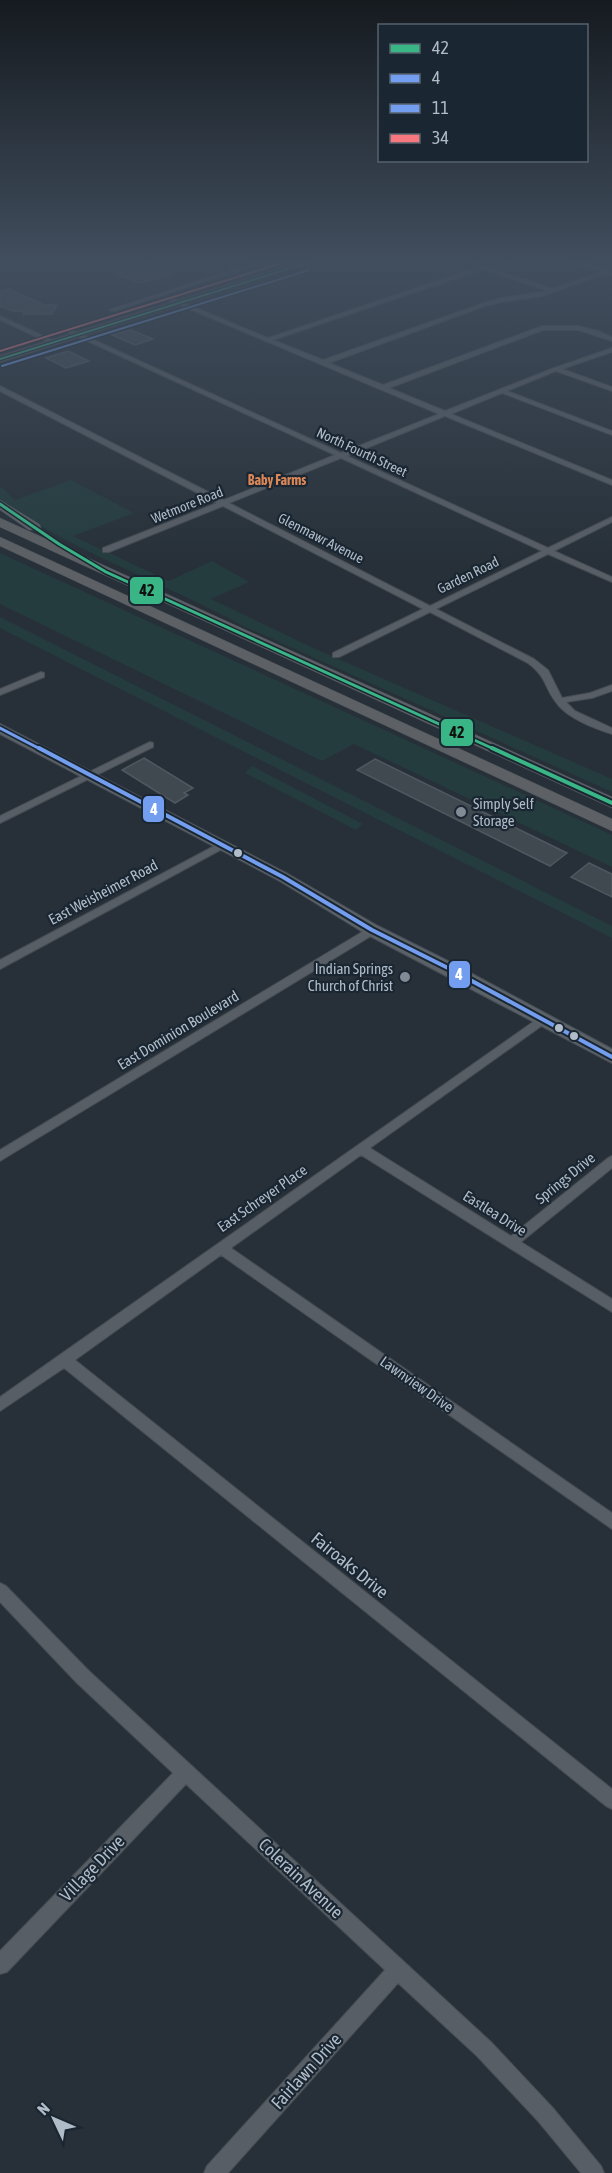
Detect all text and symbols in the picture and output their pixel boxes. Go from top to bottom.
legend [378,24,588,162]
text: 42 [432,37,449,58]
text: 4 [432,67,440,88]
text: 11 [432,97,449,118]
text: 34 [432,127,449,148]
street label: North Fourth Street [314,424,410,480]
district label: Baby Farms [248,472,306,488]
street label: Wetmore Road [149,483,225,527]
street label: Glenmawr Avenue [276,510,366,566]
street label: Garden Road [435,553,501,597]
line badge: 42 [129,576,164,605]
text: 42 [138,581,155,599]
line badge: 42 [440,718,474,747]
text: 42 [448,723,465,741]
line badge: 4 [142,795,165,823]
place label: Simply Self Storage [473,795,534,829]
text: 4 [149,800,158,818]
marker: Simply Self Storage [454,805,468,819]
unlabelled marker [232,847,244,859]
street label: East Weisheimer Road [45,856,161,928]
place label: Indian Springs Church of Christ [308,960,393,994]
line badge: 4 [448,960,471,989]
text: 4 [454,965,463,983]
marker: Indian Springs Church of Christ [398,970,412,984]
street label: East Dominion Boulevard [114,987,242,1073]
unlabelled marker [553,1022,565,1034]
unlabelled marker [568,1030,580,1042]
street label: Springs Drive [532,1149,598,1207]
street label: East Schreyer Place [214,1161,310,1235]
street label: Eastlea Drive [460,1187,530,1239]
street label: Lawnview Drive [377,1353,457,1416]
street label: Fairoaks Drive [307,1528,393,1602]
street label: Village Drive [55,1831,129,1905]
street label: Colerain Avenue [254,1834,348,1922]
street label: Fairlawn Drive [267,2029,345,2113]
north arrow [24,2089,84,2149]
text: N [33,2099,53,2118]

